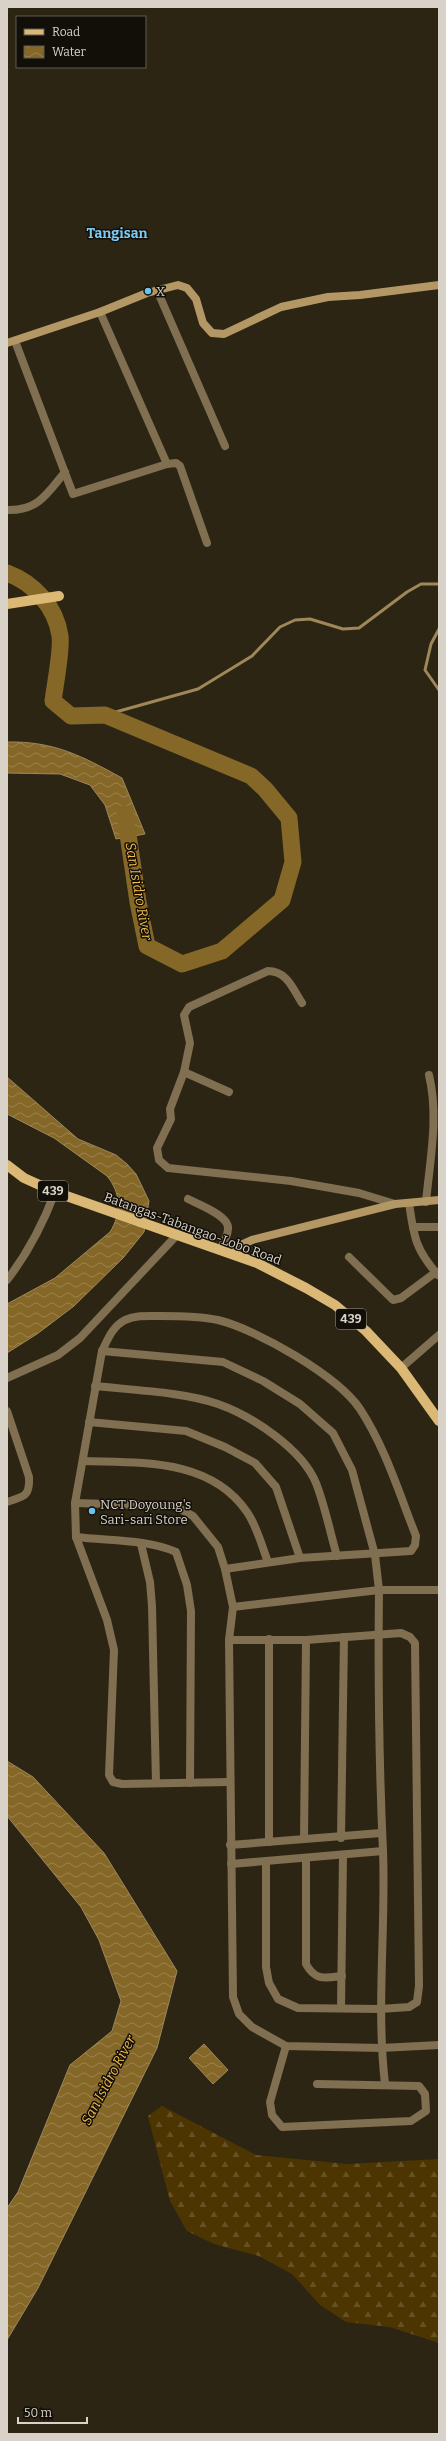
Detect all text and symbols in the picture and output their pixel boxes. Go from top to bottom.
legend [16,16,146,68]
text: Road [52,25,80,39]
text: Water [52,45,87,59]
district label: Tangisan [86,225,148,242]
place label: X [156,284,165,299]
marker: X [143,286,153,296]
water label: San Isidro River [122,841,156,943]
road number: 439 [38,1181,68,1201]
street label: Batangas-Tabangao-Lobo Road [102,1189,284,1268]
road number: 439 [336,1309,366,1329]
place label: NCT Doyoung's Sari-sari Store [100,1497,191,1527]
marker: NCT Doyoung's Sari-sari Store [87,1506,97,1516]
water label: San Isidro River [78,2031,140,2128]
scale bar [18,2399,87,2425]
text: 50 m [24,2406,53,2420]

